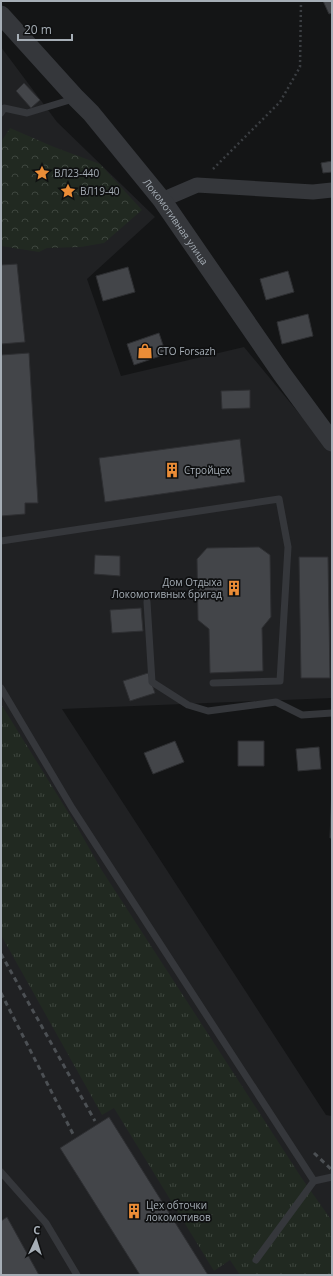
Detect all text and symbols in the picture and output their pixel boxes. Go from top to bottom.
scale bar [18,16,72,42]
text: 20 m [24,21,52,38]
place icon: ВЛ23-440 [33,164,51,182]
place label: ВЛ23-440 [54,166,100,180]
street label: Локомотивная улица [140,175,212,268]
place icon: ВЛ19-40 [59,182,77,200]
place label: ВЛ19-40 [80,184,120,198]
shop icon: CTO Forsazh [136,342,154,360]
place label: CTO Forsazh [157,344,216,358]
building icon: Стройцех [163,461,181,479]
place label: Стройцех [184,463,231,477]
place label: Дом Отдыха Локомотивных бригад [112,575,222,601]
building icon: Дом Отдыха Локомотивных бригад [225,579,243,597]
place label: Цех обточки локомотивов [146,1198,211,1224]
building icon: Цех обточки локомотивов [125,1202,143,1220]
north arrow [16,1220,56,1260]
text: С [33,1222,41,1237]

